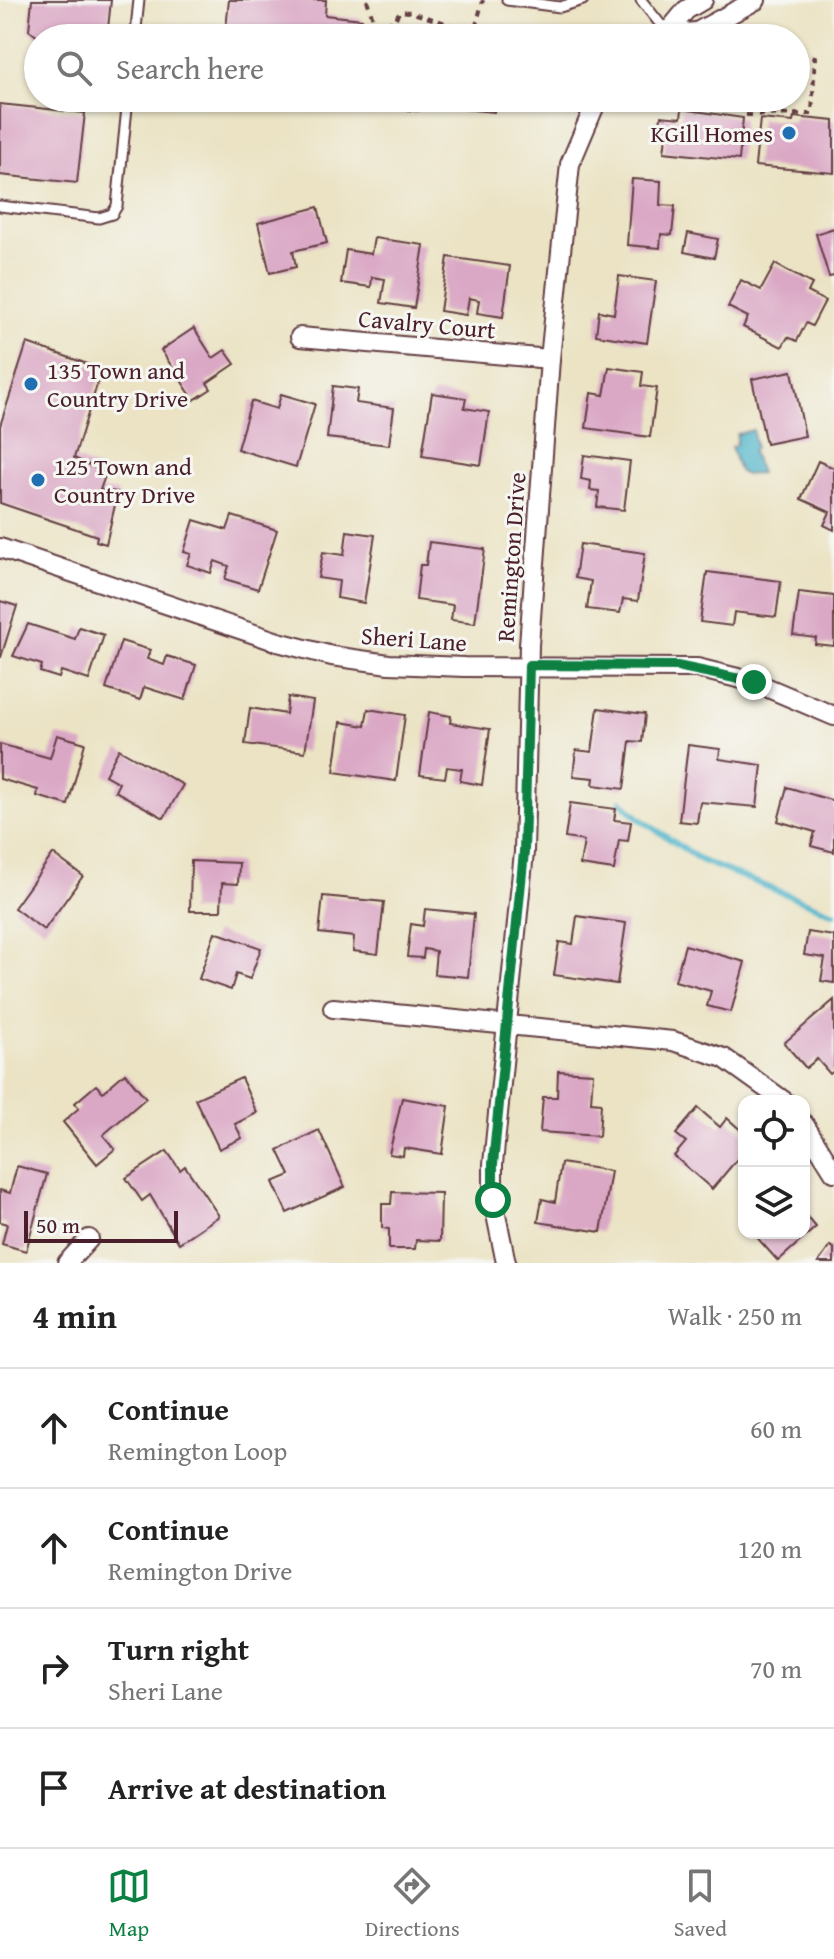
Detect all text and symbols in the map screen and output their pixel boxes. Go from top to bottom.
search box [24,24,810,112]
icon: search [52,46,96,90]
text: Search here [116,46,264,90]
place label: KGill Homes [651,116,773,151]
marker: KGill Homes [780,124,798,142]
street label: Cavalry Court [357,301,497,347]
place label: 135 Town and Country Drive [47,353,188,416]
marker: 135 Town and Country Drive [22,375,40,393]
place label: 125 Town and Country Drive [54,449,195,512]
marker: 125 Town and Country Drive [29,471,47,489]
street label: Remington Drive [488,471,534,643]
street label: Sheri Lane [360,618,468,660]
route end [736,664,772,700]
map controls [738,1095,810,1239]
button: locate [738,1095,810,1167]
button: layers [738,1167,810,1239]
route start [475,1182,511,1218]
scale bar [24,1207,178,1243]
text: 50 m [36,1209,80,1241]
text: 4 min [32,1291,117,1340]
text: Walk · 250 m [668,1296,802,1335]
text: Continue [108,1387,229,1431]
icon: ahead [32,1406,76,1450]
text: 60 m [750,1409,802,1448]
text: Remington Loop [108,1431,287,1470]
text: Continue [108,1507,229,1551]
icon: ahead [32,1526,76,1570]
text: 120 m [737,1529,802,1568]
text: Remington Drive [108,1551,292,1590]
text: Turn right [108,1627,249,1671]
icon: right [32,1646,76,1690]
text: 70 m [750,1649,802,1688]
text: Sheri Lane [108,1671,223,1710]
icon: arrive [32,1766,76,1810]
text: Arrive at destination [108,1766,386,1810]
tab: Map [107,1864,151,1944]
tab: Directions [365,1864,460,1944]
tab: Saved [674,1864,727,1944]

